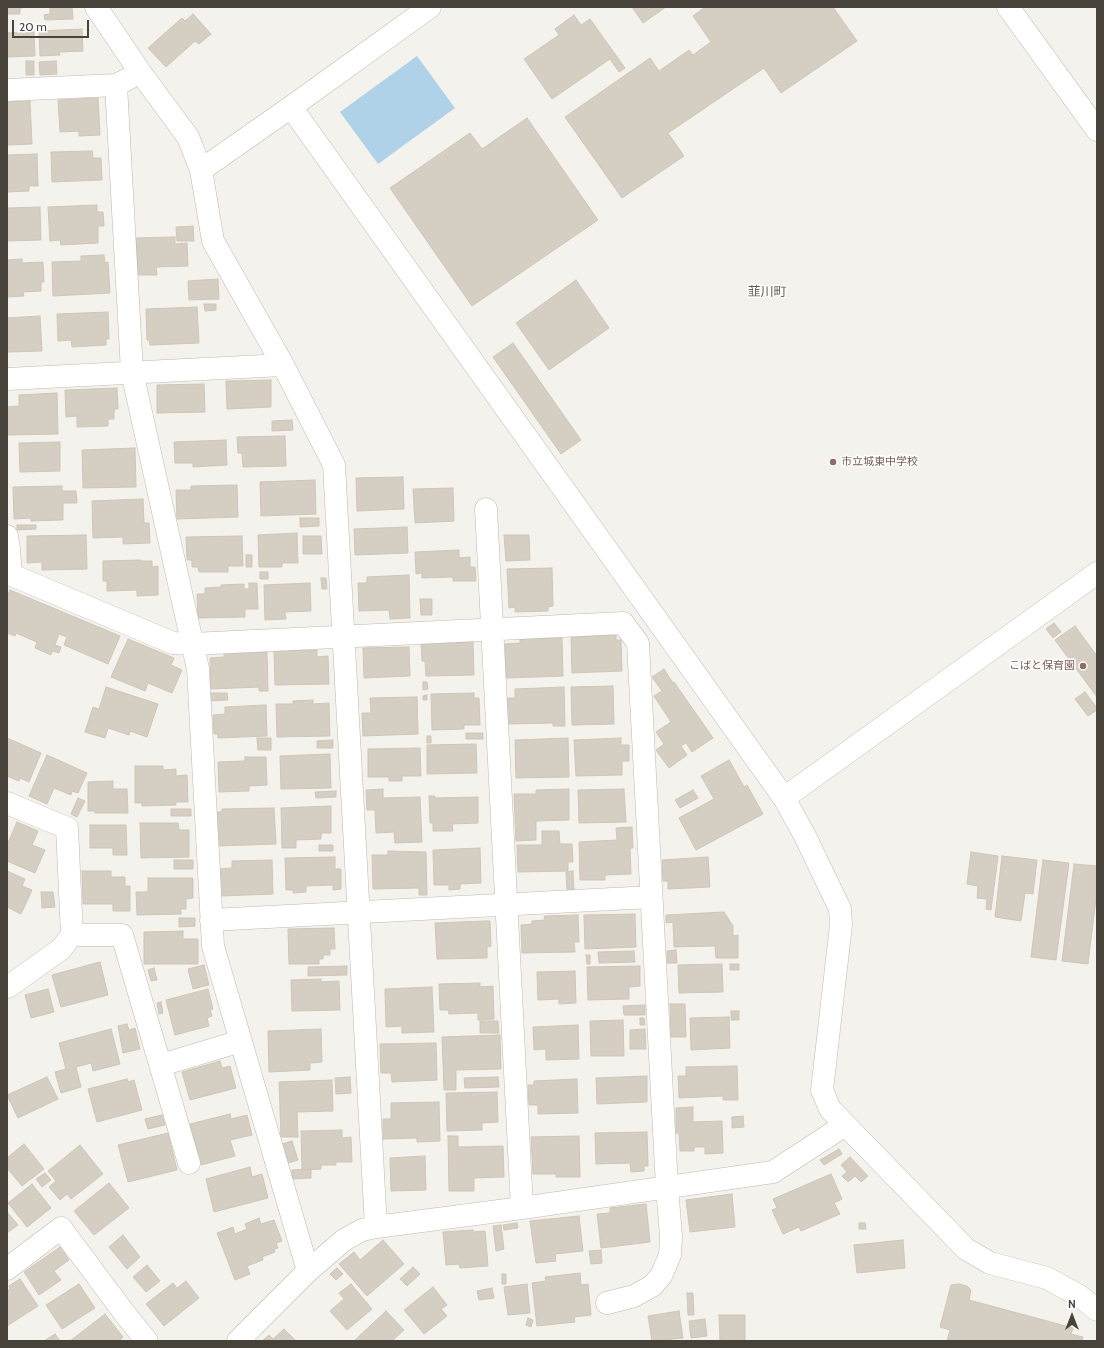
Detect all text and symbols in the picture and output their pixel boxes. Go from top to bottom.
scale bar [14,12,91,38]
text: 20 m [19,19,47,34]
district label: 韮川町 [748,284,786,300]
place label: 市立城東中学校 [841,455,918,469]
marker: 市立城東中学校 [828,457,838,467]
place label: こばと保育園 [1009,659,1075,673]
marker: こばと保育園 [1078,661,1088,671]
north arrow [1052,1296,1092,1336]
text: N [1068,1297,1076,1311]

